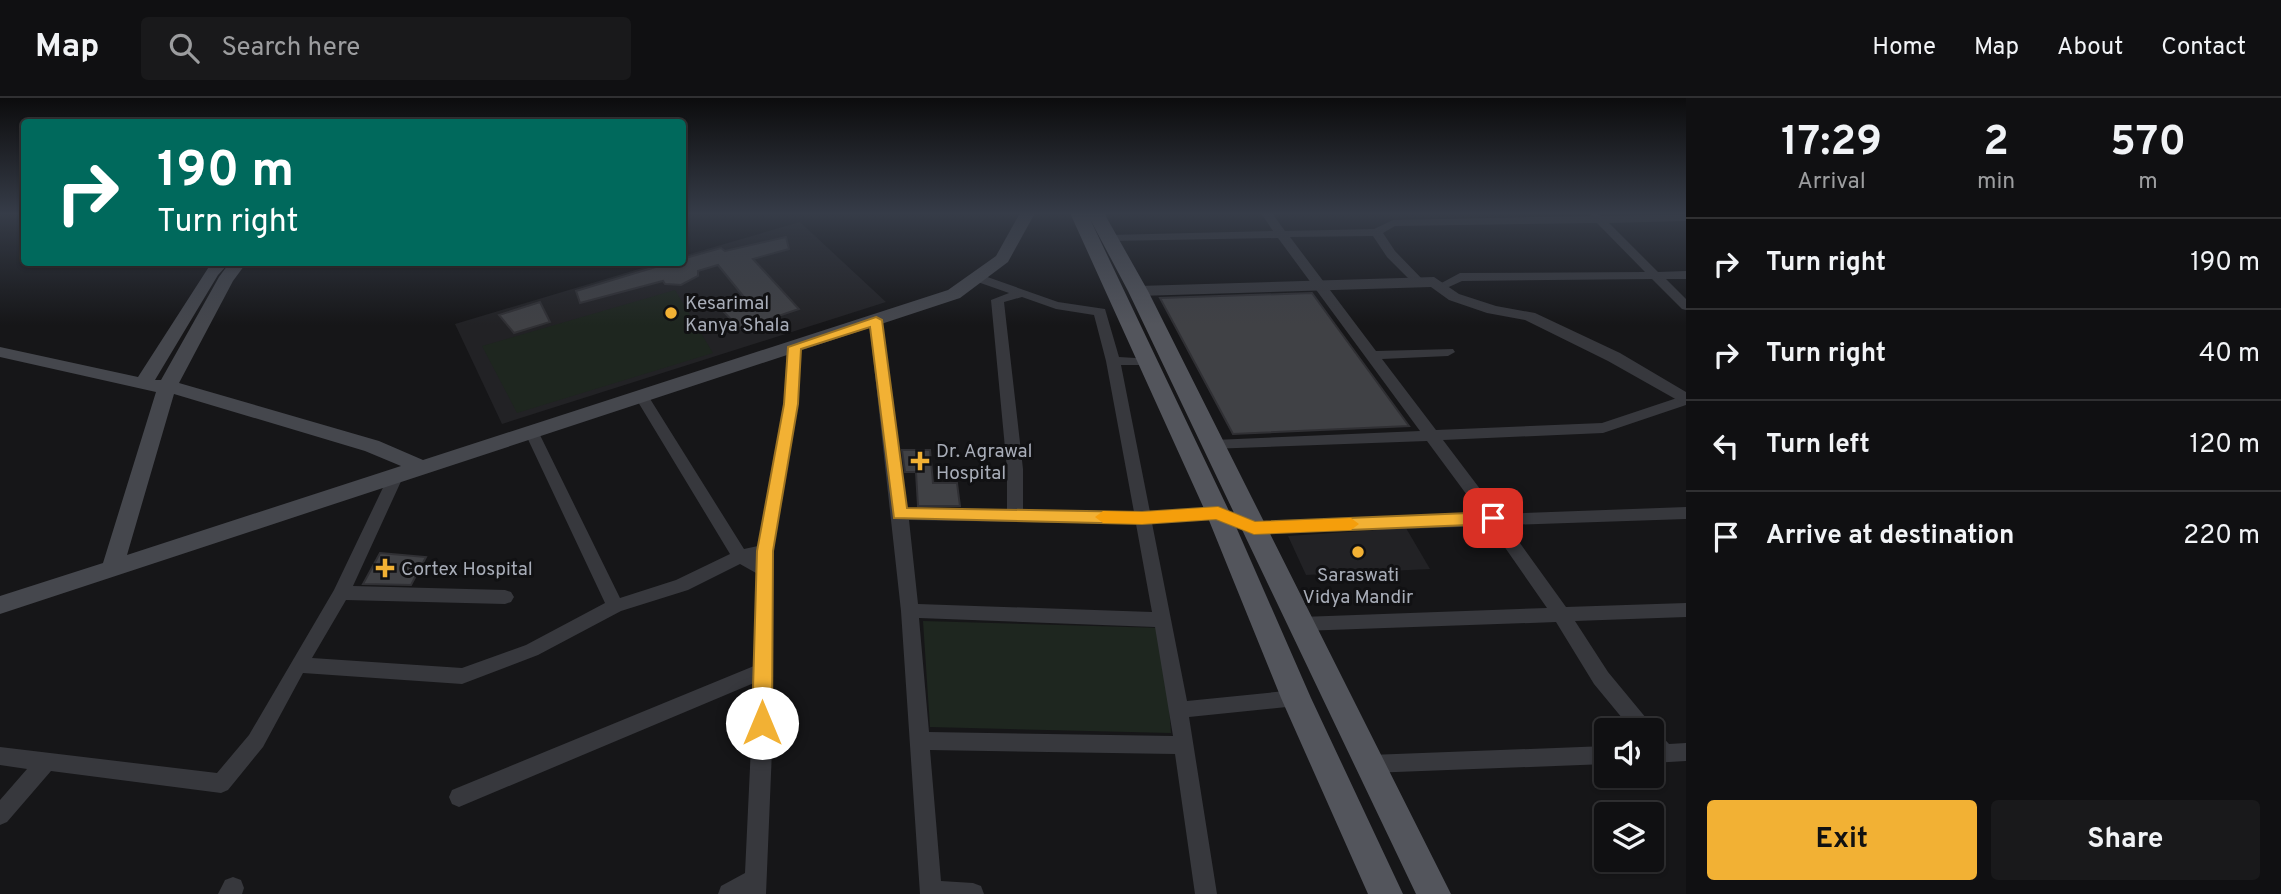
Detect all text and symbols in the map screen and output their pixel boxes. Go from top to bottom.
search box [141,17,631,80]
text: Map [35,27,99,69]
icon: search [165,29,203,67]
text: Search here [221,32,360,65]
text: Home [1872,33,1936,63]
text: Map [1974,33,2019,63]
text: About [2057,33,2123,63]
text: Contact [2161,33,2246,63]
text: 17:29 [1781,117,1882,170]
text: 2 [1983,117,2009,170]
text: 570 [2110,117,2186,170]
text: 190 m [157,142,294,204]
icon: right [42,147,133,238]
text: Arrival [1797,168,1866,197]
text: min [1977,168,2015,197]
text: m [2138,168,2158,197]
text: Turn right [157,203,299,243]
icon: right [1707,245,1745,283]
text: Turn right [1766,247,1886,280]
text: 190 m [2190,247,2260,280]
place label: Kesarimal Kanya Shala [685,292,789,338]
marker: Kesarimal Kanya Shala [663,305,679,321]
icon: right [1707,336,1745,374]
text: Turn right [1766,338,1886,371]
text: 40 m [2199,338,2260,371]
icon: left [1707,427,1745,465]
text: Turn left [1766,429,1870,462]
text: 120 m [2190,429,2260,462]
place label: Dr. Agrawal Hospital [936,440,1033,486]
marker: Dr. Agrawal Hospital [910,451,930,471]
pin [1463,488,1523,548]
icon: arrive [1474,499,1512,537]
icon: arrive [1707,518,1745,556]
text: Arrive at destination [1766,520,2014,553]
text: 220 m [2183,520,2260,553]
marker: Saraswati Vidya Mandir [1350,544,1366,560]
marker: Cortex Hospital [375,558,395,578]
place label: Cortex Hospital [401,558,533,582]
place label: Saraswati Vidya Mandir [1303,564,1414,610]
position arrow [725,686,799,760]
map controls [1594,718,1664,872]
button: sound [1594,718,1664,788]
button: Exit [1707,800,1977,880]
button: Share [1991,800,2260,880]
button: layers [1594,802,1664,872]

